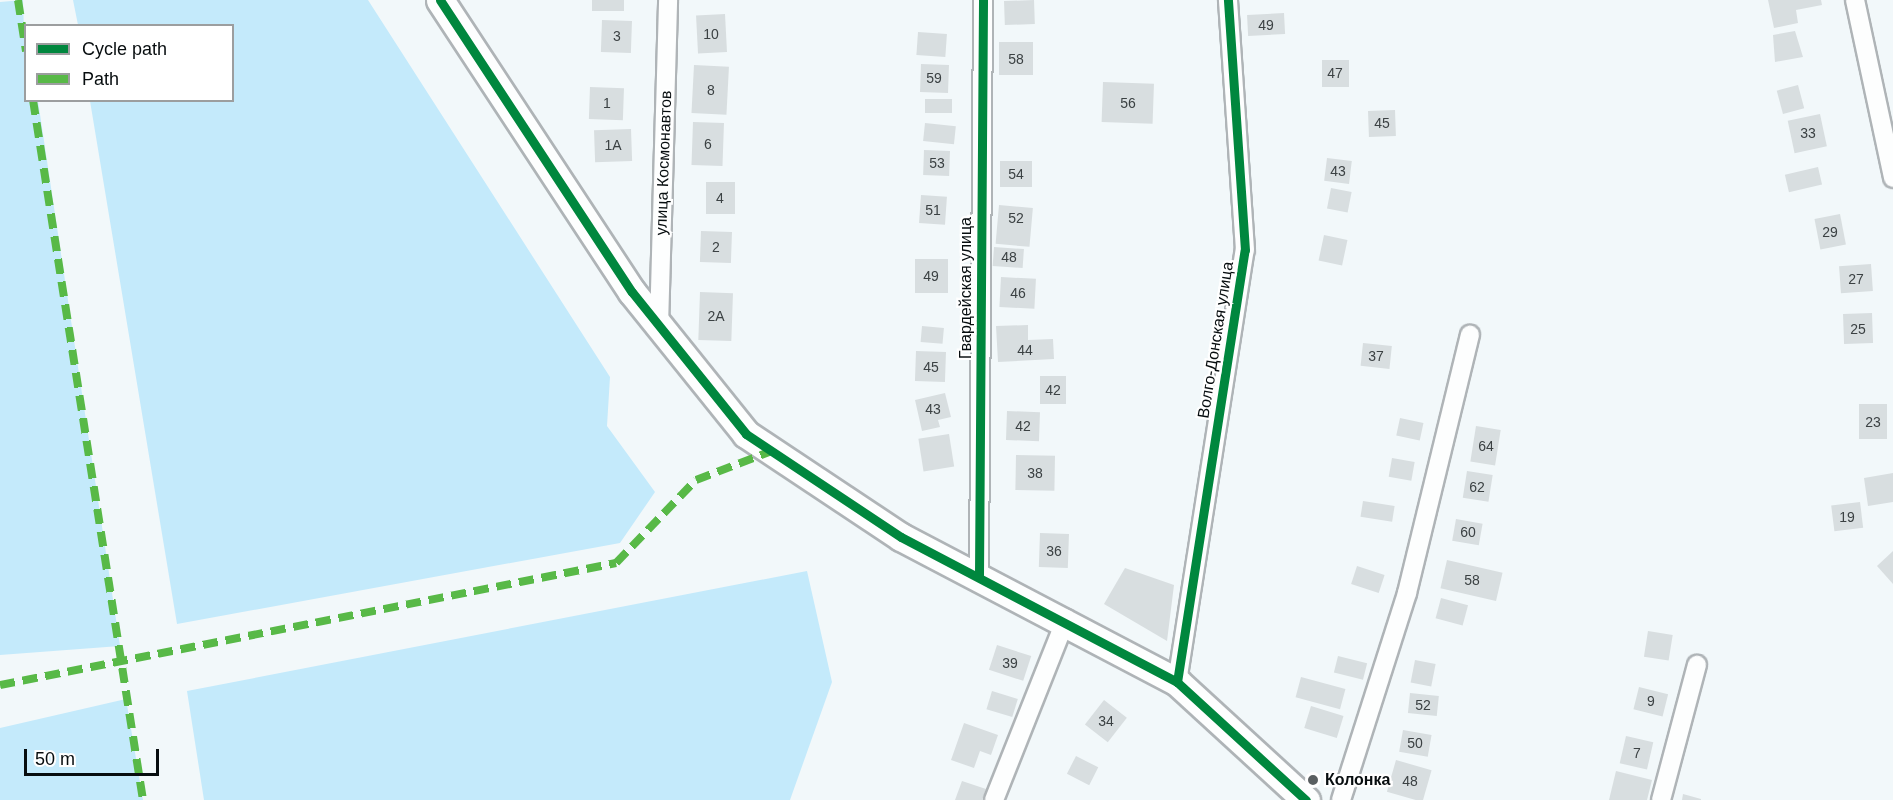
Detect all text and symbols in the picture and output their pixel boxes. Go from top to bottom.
house number: 49 [1258,17,1274,33]
legend [24,24,234,102]
house number: 10 [703,26,719,42]
house number: 3 [613,28,621,44]
text: Cycle path [82,39,167,59]
house number: 58 [1008,51,1024,67]
house number: 47 [1327,65,1343,81]
text: Path [82,69,119,89]
house number: 59 [926,70,942,86]
house number: 8 [707,82,715,98]
street label: улица Космонавтов [652,90,676,236]
house number: 1 [603,95,611,111]
house number: 56 [1120,95,1136,111]
house number: 45 [1374,115,1390,131]
house number: 33 [1800,125,1816,141]
house number: 6 [704,136,712,152]
house number: 1А [604,137,622,153]
house number: 53 [929,155,945,171]
house number: 43 [1330,163,1346,179]
house number: 54 [1008,166,1024,182]
house number: 4 [716,190,724,206]
house number: 51 [925,202,941,218]
house number: 52 [1008,210,1024,226]
street label: Гвардейская улица [956,217,976,359]
house number: 29 [1822,224,1838,240]
house number: 2 [712,239,720,255]
house number: 48 [1001,249,1017,265]
street label: Волго-Донская улица [1194,260,1238,420]
house number: 49 [923,268,939,284]
house number: 27 [1848,271,1864,287]
house number: 46 [1010,285,1026,301]
house number: 2А [707,308,725,324]
house number: 25 [1850,321,1866,337]
house number: 44 [1017,342,1033,358]
house number: 37 [1368,348,1384,364]
house number: 45 [923,359,939,375]
house number: 42 [1045,382,1061,398]
house number: 43 [925,401,941,417]
house number: 23 [1865,414,1881,430]
house number: 42 [1015,418,1031,434]
house number: 64 [1478,438,1494,454]
house number: 38 [1027,465,1043,481]
house number: 62 [1469,479,1485,495]
house number: 19 [1839,509,1855,525]
house number: 60 [1460,524,1476,540]
house number: 36 [1046,543,1062,559]
house number: 58 [1464,572,1480,588]
house number: 39 [1002,655,1018,671]
house number: 9 [1647,693,1655,709]
house number: 52 [1415,697,1431,713]
house number: 34 [1098,713,1114,729]
house number: 50 [1407,735,1423,751]
scale bar [27,737,162,775]
house number: 7 [1633,745,1641,761]
text: 50 m [35,749,75,769]
place label: Колонка [1325,770,1390,790]
marker: Колонка [1306,773,1320,787]
house number: 48 [1402,773,1418,789]

